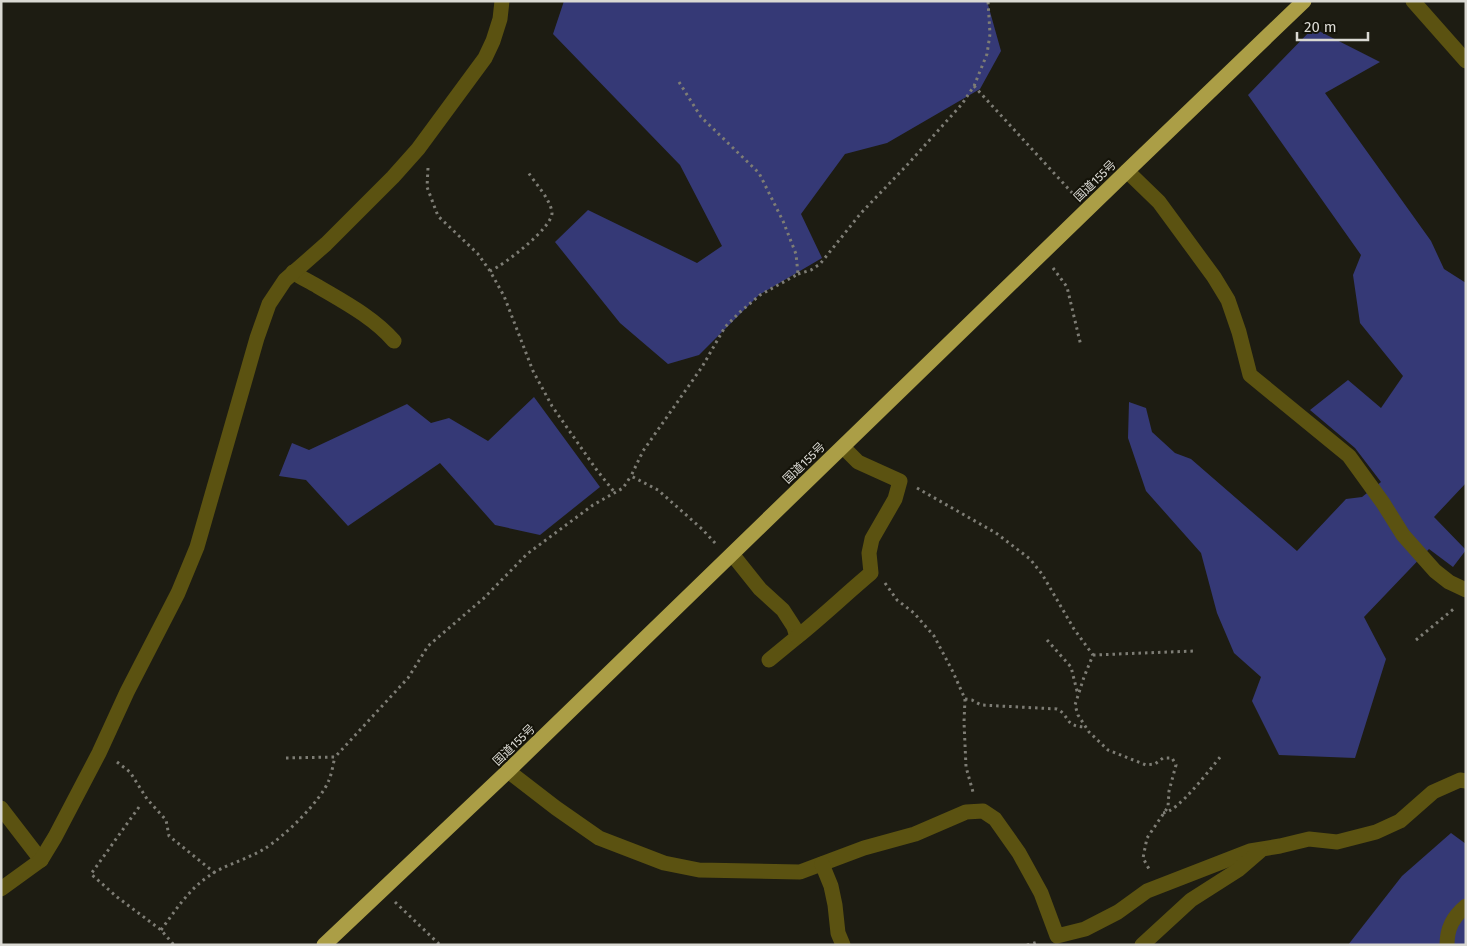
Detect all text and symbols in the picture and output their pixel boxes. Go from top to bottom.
scale bar [1297,10,1368,42]
text: 20 m [1304,18,1337,36]
street label: 国道155号 [1071,157,1119,205]
street label: 国道155号 [780,439,828,487]
street label: 国道155号 [490,721,538,769]

